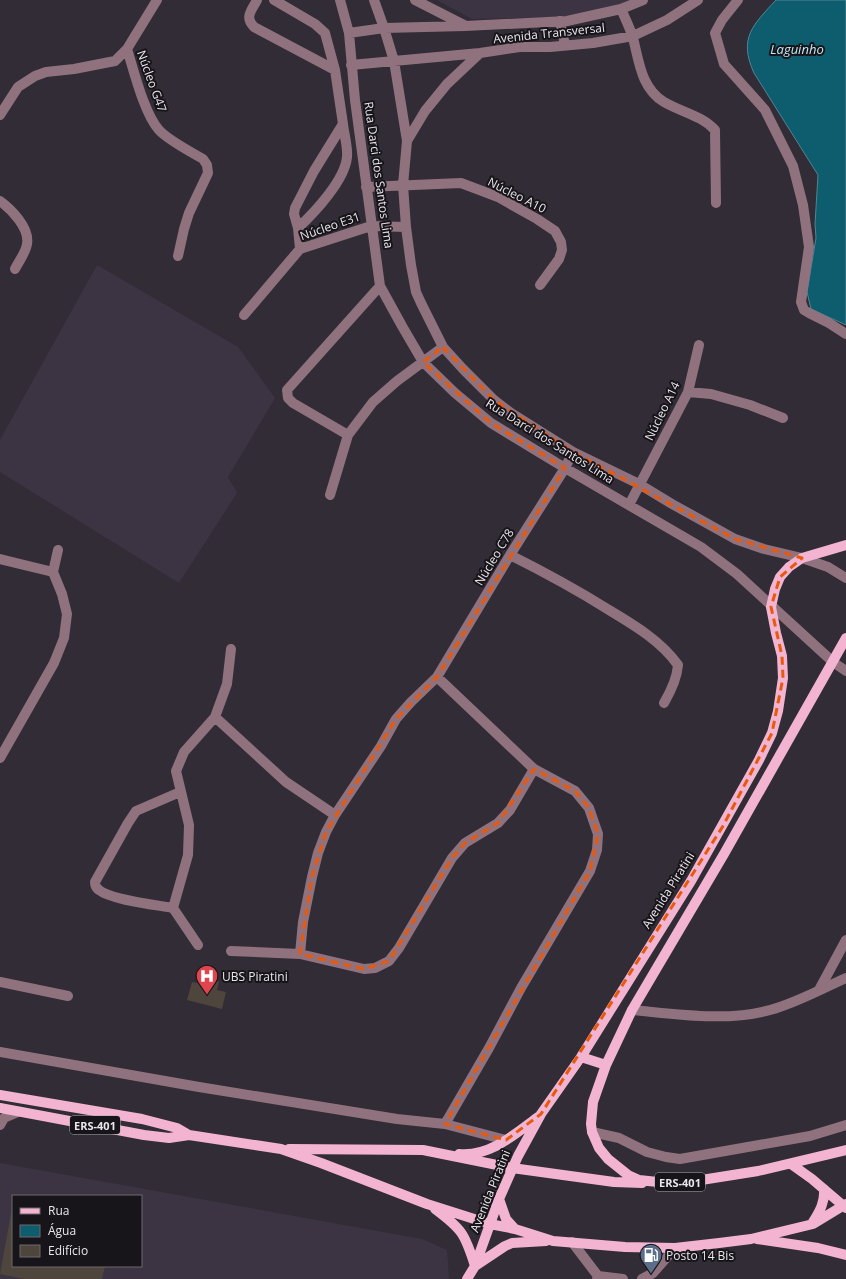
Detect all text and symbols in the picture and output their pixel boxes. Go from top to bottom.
street label: Avenida Transversal [492,19,606,47]
water label: Laguinho [770,40,824,58]
street label: Núcleo G47 [133,48,171,114]
street label: Rua Darci dos Santos Lima [360,100,398,250]
street label: Núcleo A10 [485,173,549,217]
street label: Núcleo E31 [298,208,362,244]
street label: Núcleo A14 [640,379,684,443]
street label: Rua Darci dos Santos Lima [483,395,617,487]
street label: Núcleo C78 [470,525,518,589]
street label: Avenida Piratini [638,848,698,932]
hospital icon: UBS Piratini [194,963,220,996]
place label: UBS Piratini [222,968,288,985]
road number: ERS-401 [70,1116,120,1134]
street label: Avenida Piratini [466,1147,514,1235]
road number: ERS-401 [655,1173,705,1191]
legend [12,1195,142,1267]
text: Rua [48,1202,69,1219]
text: Água [48,1222,76,1239]
text: Edifício [48,1242,88,1259]
fuel station icon: Posto 14 Bis [638,1242,664,1275]
place label: Posto 14 Bis [666,1247,734,1264]

